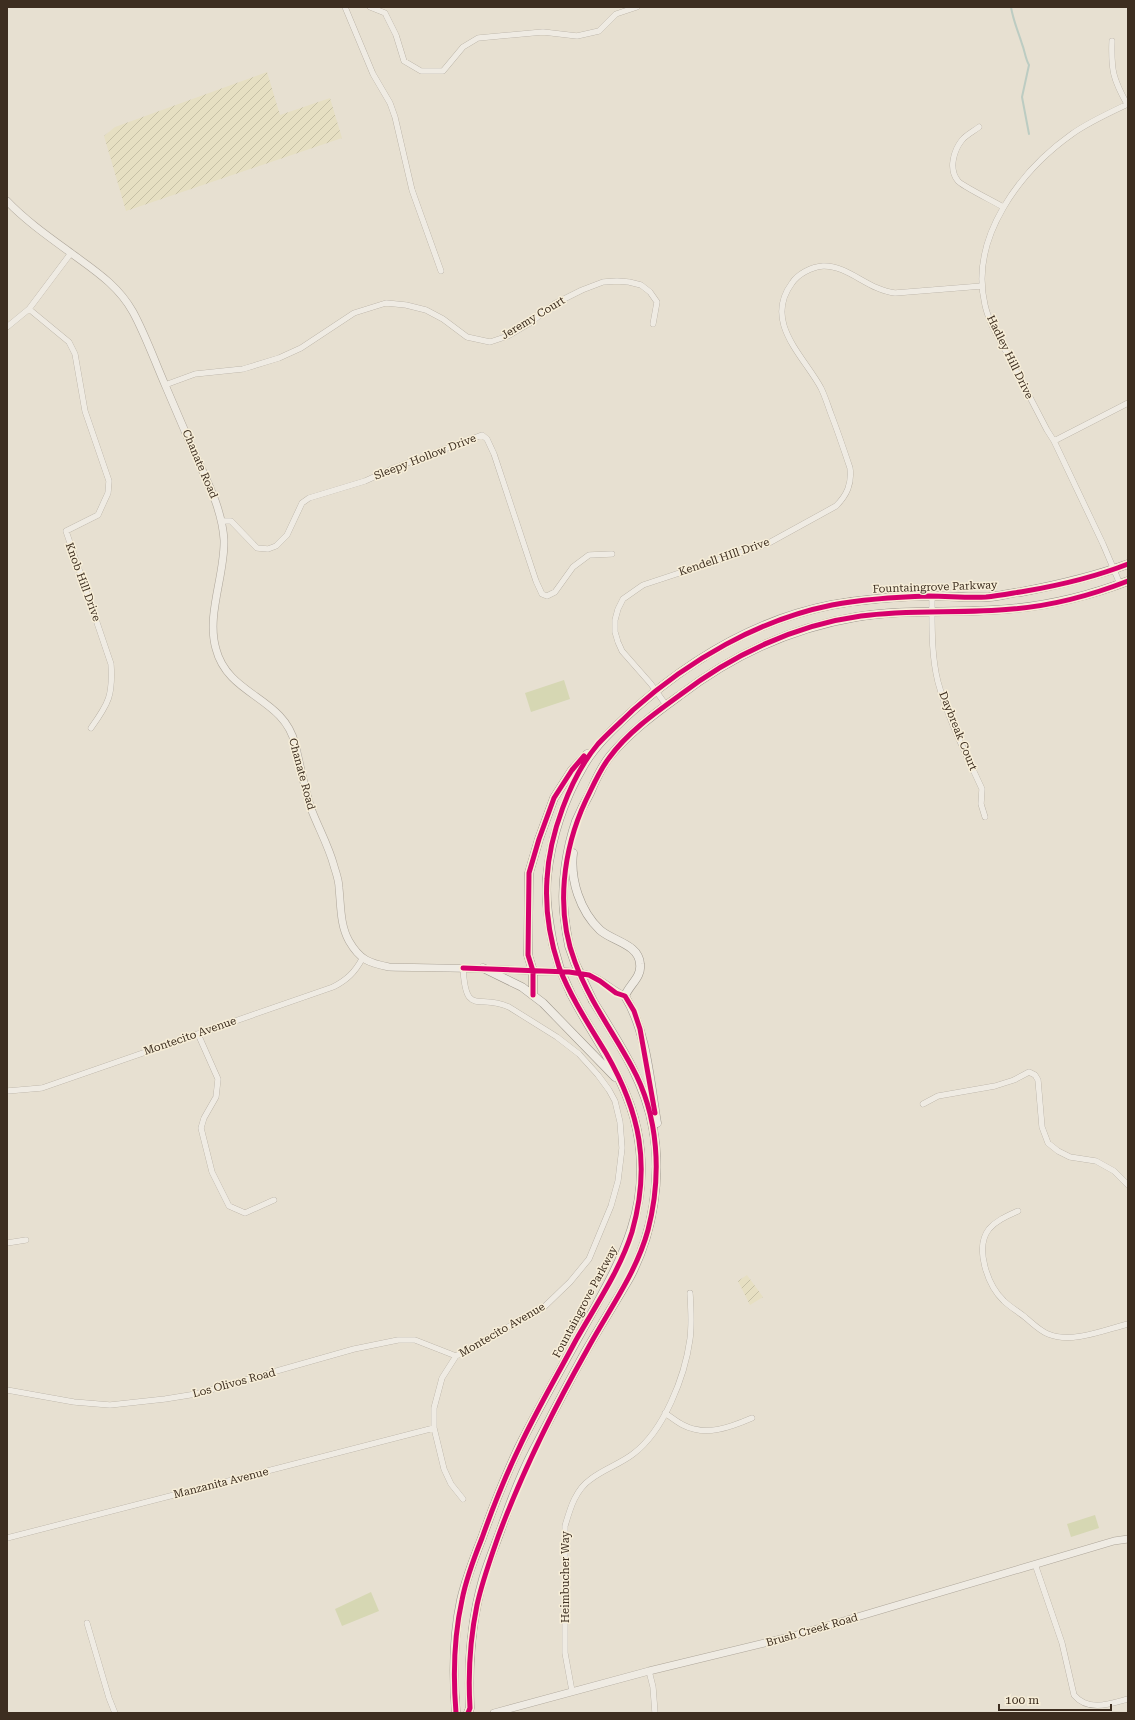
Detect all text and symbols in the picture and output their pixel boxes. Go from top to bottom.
street label: Jeremy Court [499,294,567,342]
street label: Hadley Hill Drive [984,313,1036,401]
street label: Chanate Road [180,428,220,500]
street label: Sleepy Hollow Drive [372,432,478,482]
street label: Kendell HIll Drive [677,535,771,579]
street label: Knob Hill Drive [63,541,103,623]
street label: Fountaingrove Parkway [872,578,998,596]
street label: Daybreak Court [936,690,980,772]
street label: Chanate Road [286,737,318,811]
street label: Montecito Avenue [142,1014,238,1058]
street label: Fountaingrove Parkway [550,1243,620,1360]
street label: Montecito Avenue [457,1300,547,1360]
street label: Los Olivos Road [191,1366,277,1400]
street label: Manzanita Avenue [172,1465,270,1501]
street label: Heimbucher Way [559,1531,572,1623]
street label: Brush Creek Road [765,1611,859,1649]
scale bar [999,1686,1111,1712]
text: 100 m [1005,1693,1039,1707]

